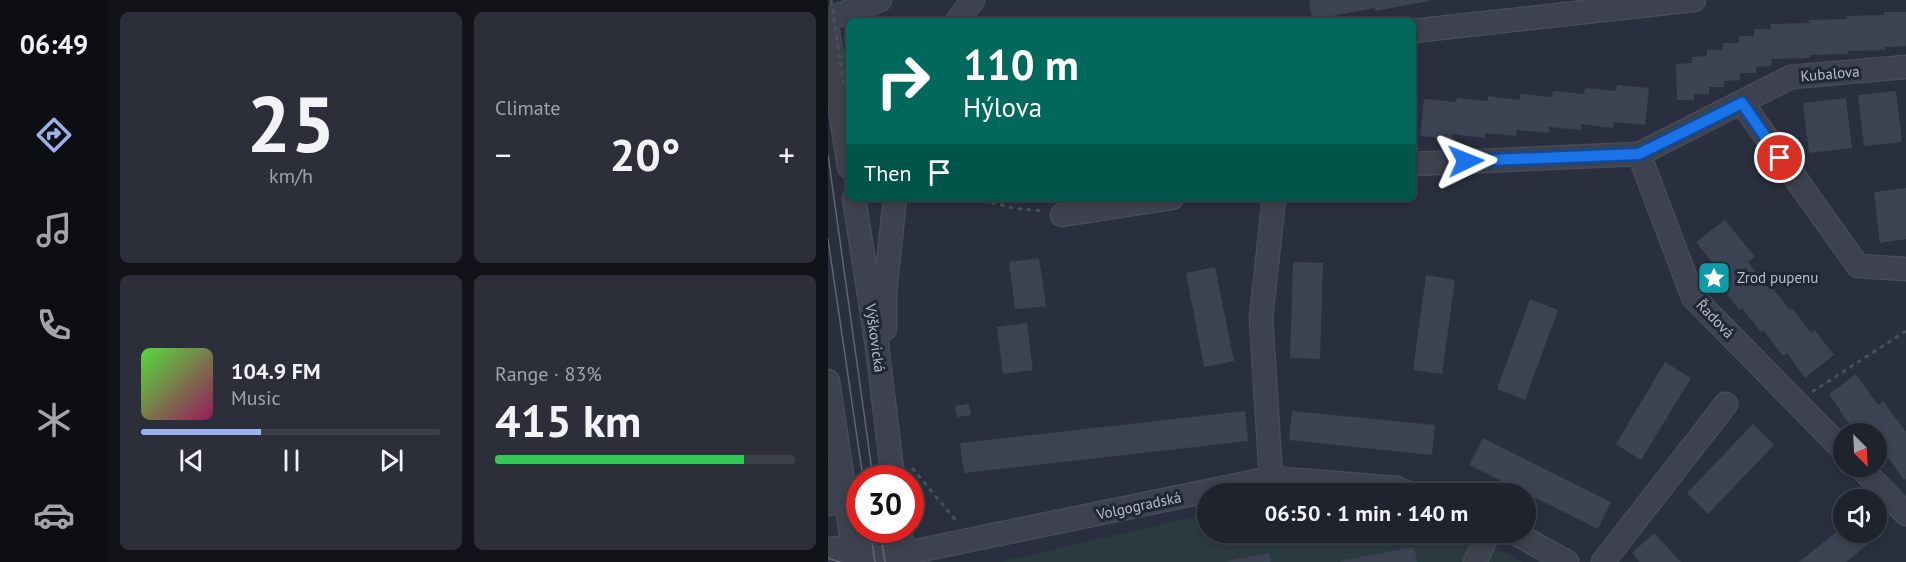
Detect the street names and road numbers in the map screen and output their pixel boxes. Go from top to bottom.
street label: Kubalova [1800,61,1860,86]
street label: Řadová [1692,295,1738,342]
street label: Výškovická [861,301,890,373]
street label: Volgogradská [1094,487,1183,524]

